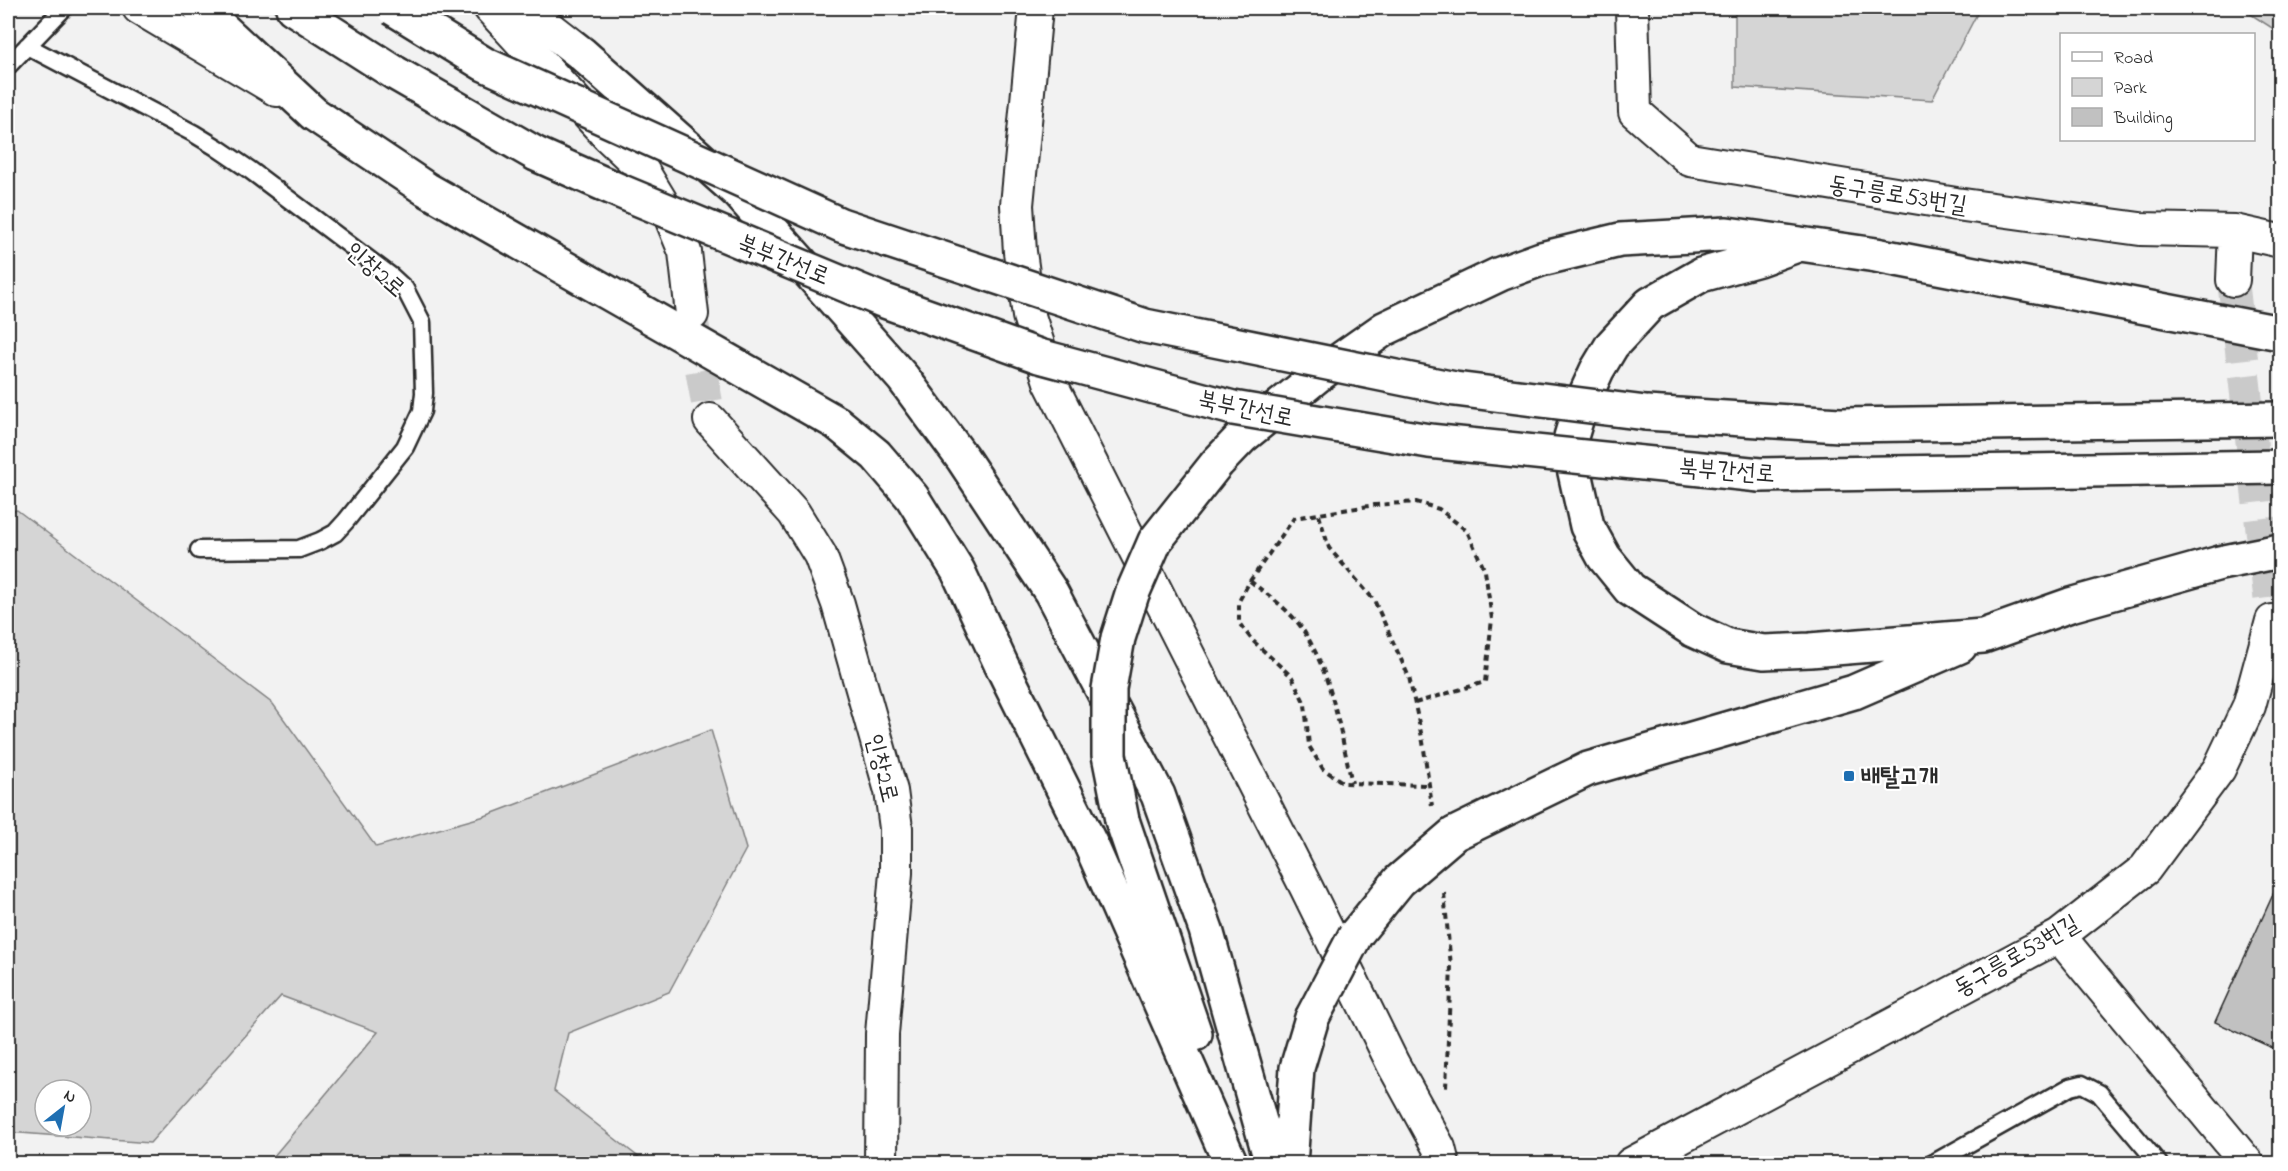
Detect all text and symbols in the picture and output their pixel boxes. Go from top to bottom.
legend [2060,33,2255,141]
text: Road [2114,46,2153,72]
text: Park [2114,76,2147,102]
text: Building [2113,106,2173,133]
street label: 동구릉로53번길 [1826,168,1969,225]
street label: 북부간선로 [732,227,834,296]
street label: 인창2로 [337,235,412,307]
street label: 북부간선로 [1195,383,1296,438]
street label: 북부간선로 [1677,452,1776,493]
street label: 인창2로 [855,730,906,807]
place label: 배탈고개 [1861,761,1938,796]
marker: 배탈고개 [1842,769,1856,783]
street label: 동구릉로53번길 [1948,907,2086,1007]
north arrow [33,1078,93,1138]
text: N [59,1084,81,1110]

